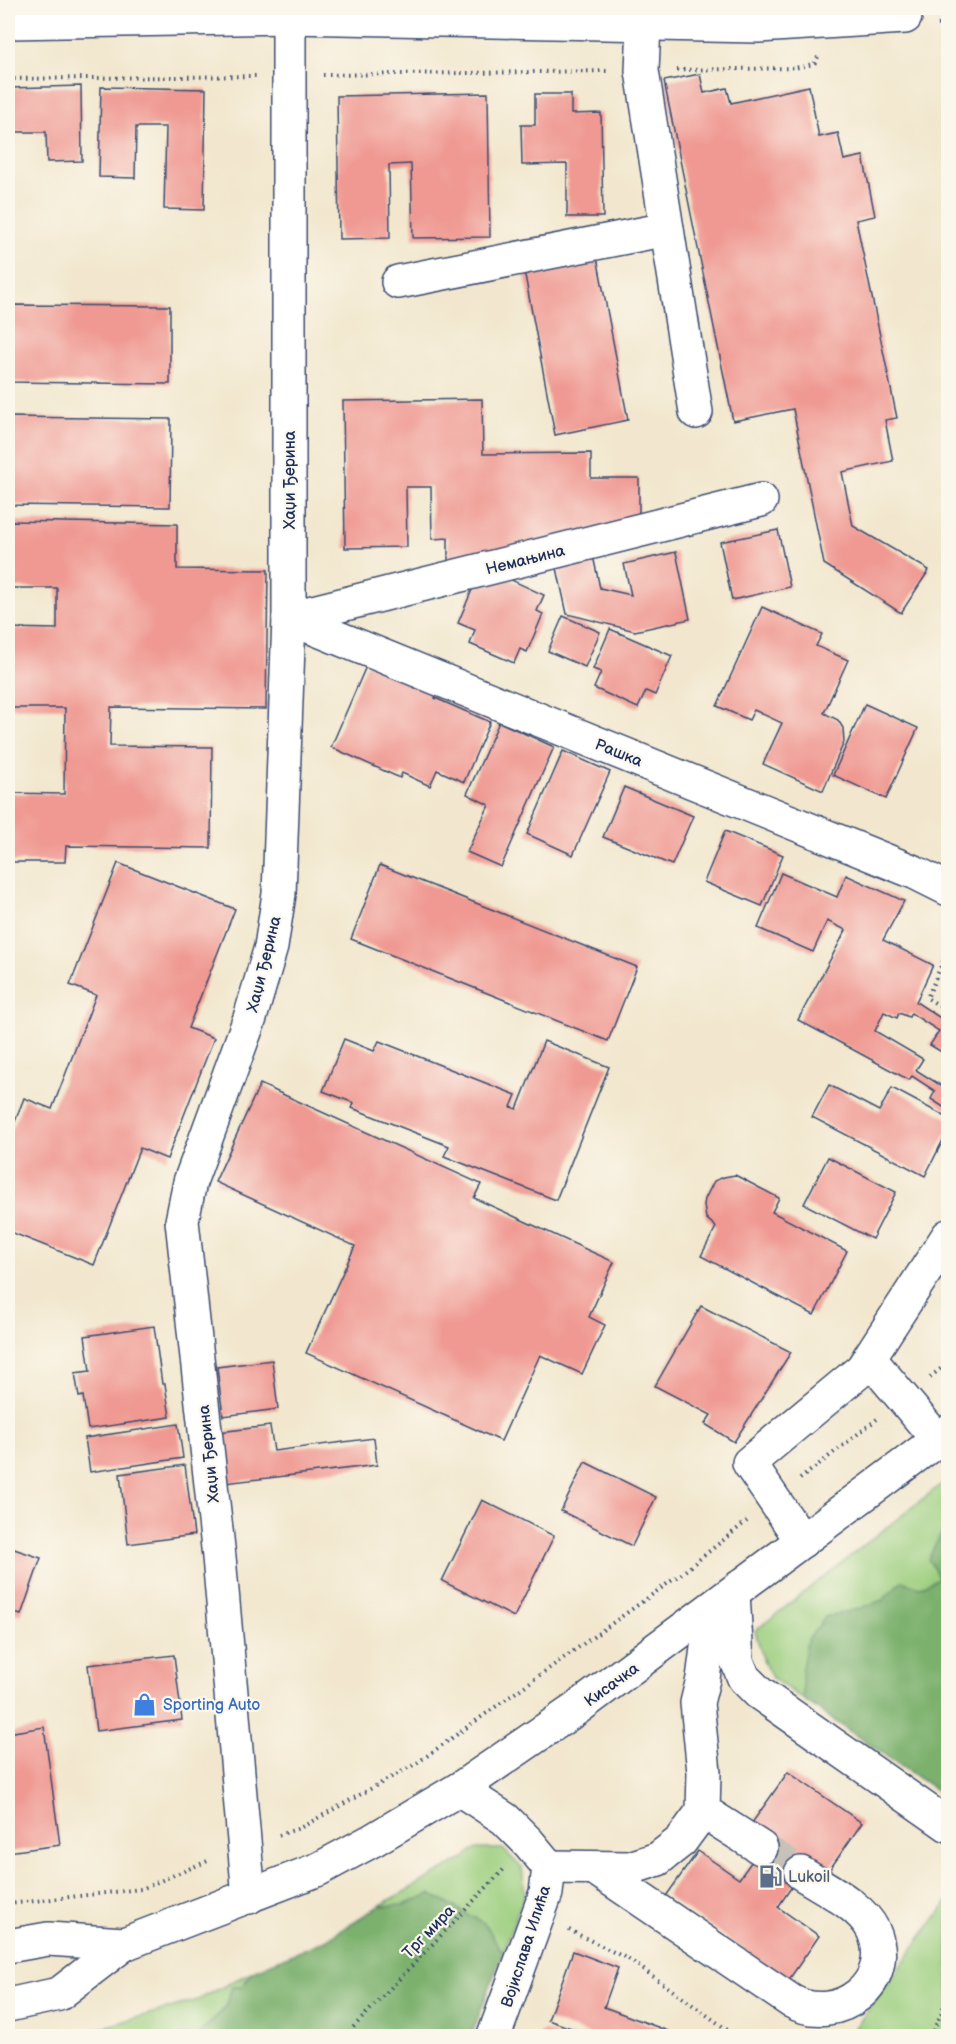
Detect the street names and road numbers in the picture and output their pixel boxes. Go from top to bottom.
street label: Хаџи Ђерина [281,430,300,529]
street label: Немањина [484,541,567,579]
street label: Рашка [592,735,645,772]
street label: Хаџи Ђерина [243,914,286,1014]
street label: Хаџи Ђерина [195,1403,224,1504]
street label: Кисачка [581,1659,643,1711]
street label: Војислава Илића [498,1883,555,2010]
street label: Трг мира [399,1901,460,1963]

